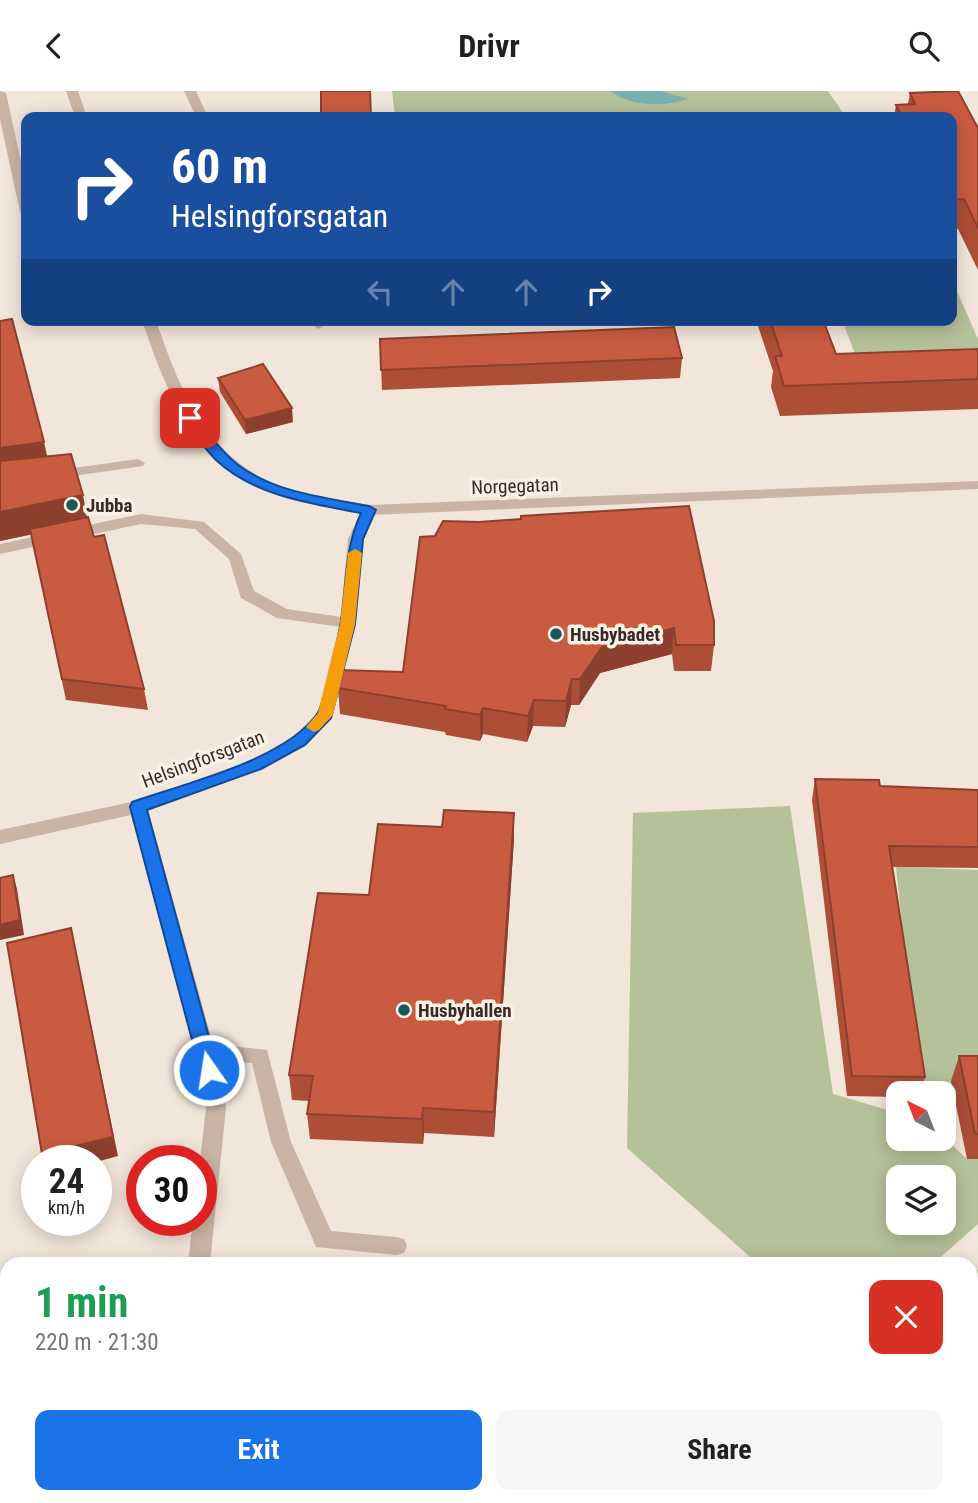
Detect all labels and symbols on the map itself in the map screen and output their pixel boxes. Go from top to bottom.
pin [160,388,220,448]
street label: Norgegatan [471,473,559,499]
place label: Jubba [86,494,132,517]
marker: Jubba [64,497,80,513]
place label: Husbybadet [570,623,660,646]
marker: Husbybadet [548,626,564,642]
street label: Helsingforsgatan [139,725,267,793]
place label: Husbyhallen [418,999,512,1022]
marker: Husbyhallen [396,1002,412,1018]
position arrow [172,1033,246,1107]
north arrow [886,1081,956,1151]
speed limit sign: 30 [126,1145,217,1236]

